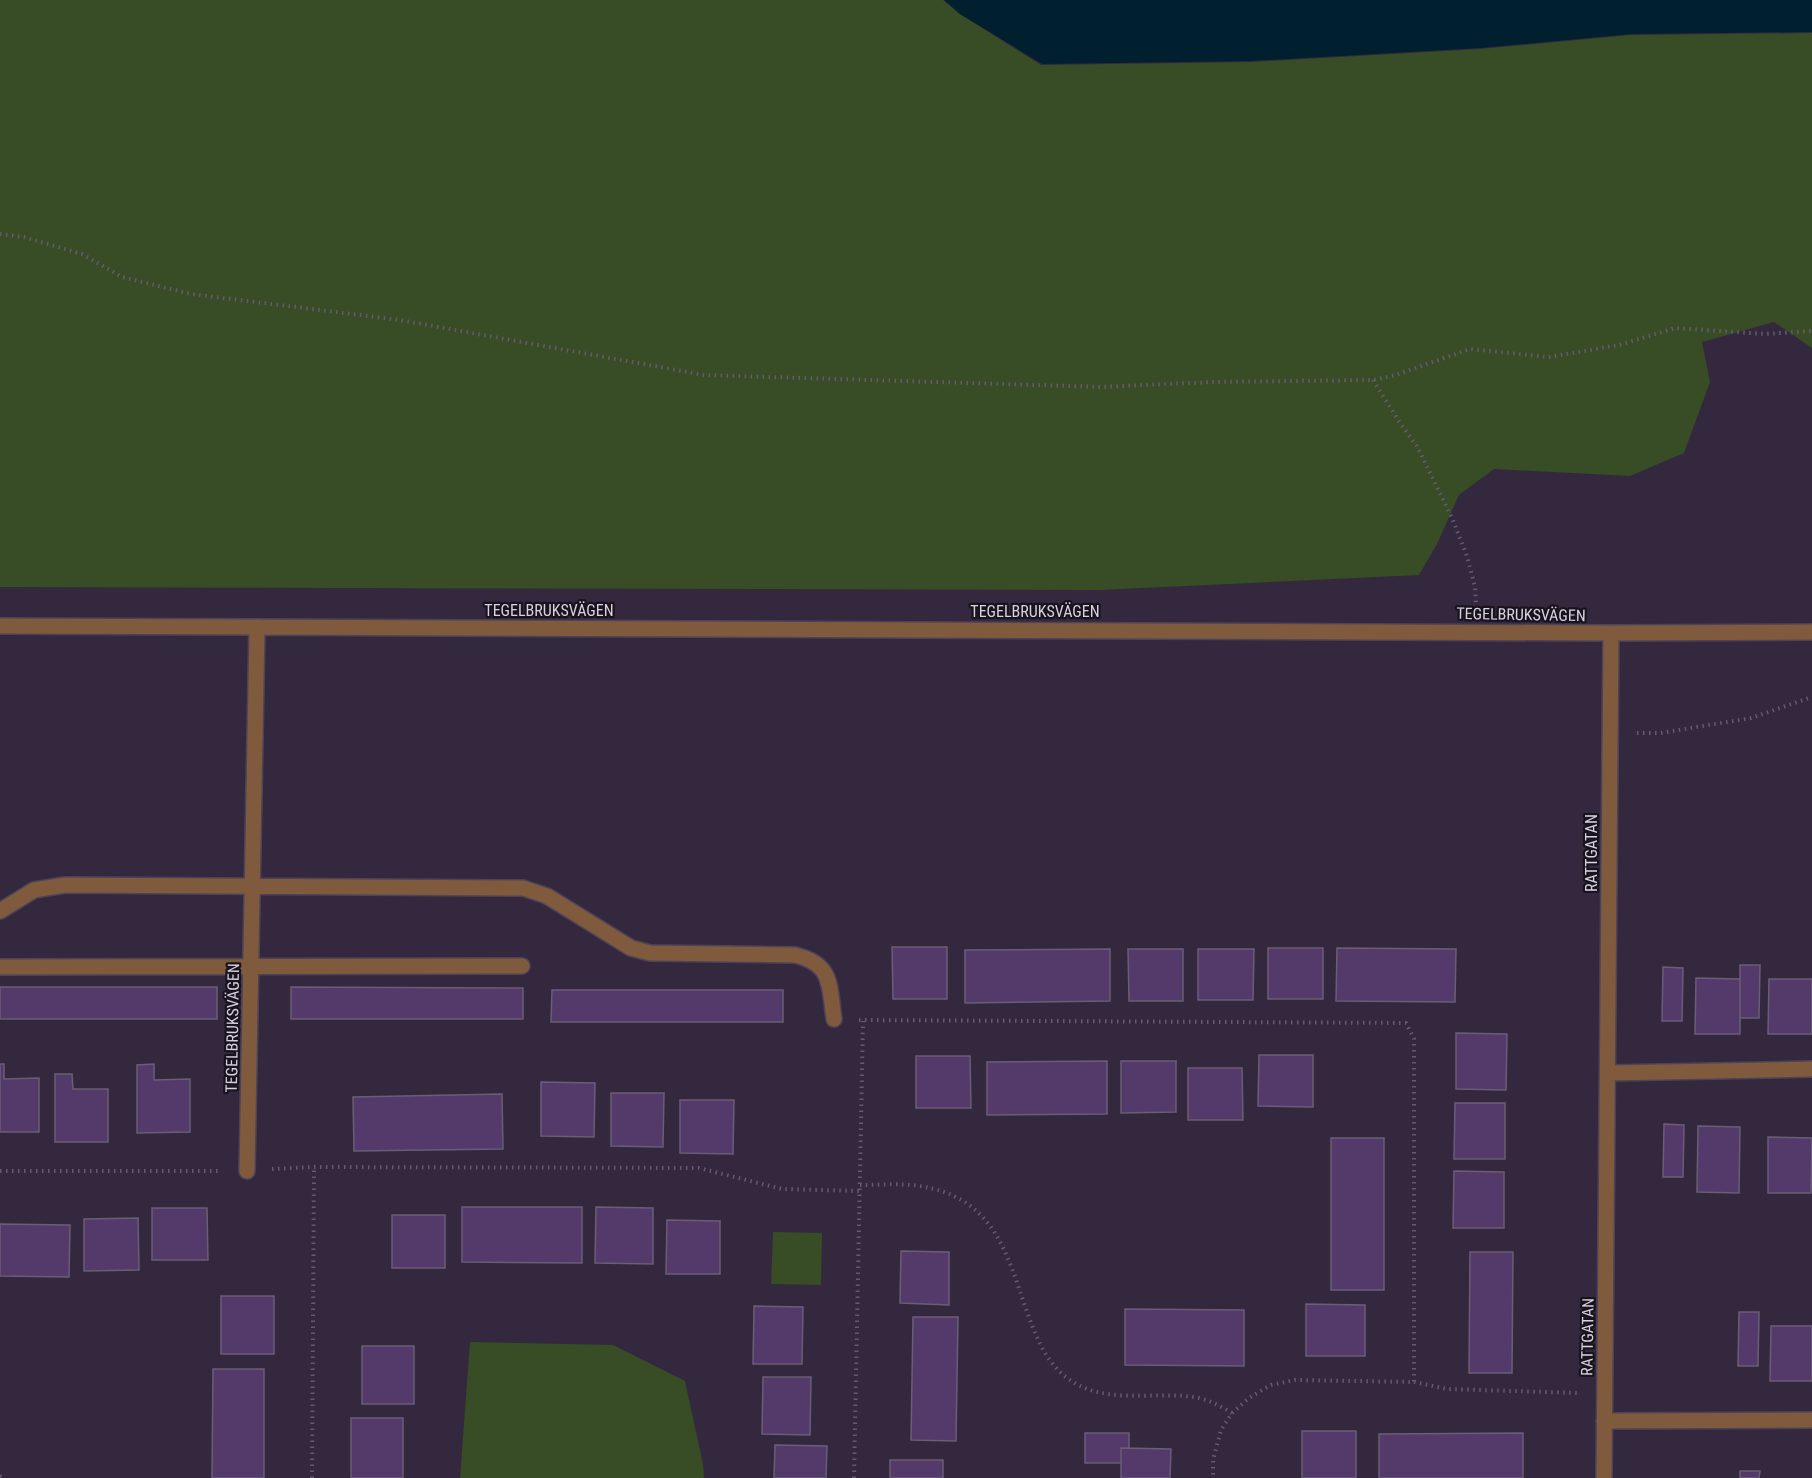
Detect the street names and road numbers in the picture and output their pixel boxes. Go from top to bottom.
street label: TEGELBRUKSVÄGEN [484,601,614,620]
street label: TEGELBRUKSVÄGEN [970,602,1100,621]
street label: TEGELBRUKSVÄGEN [1456,604,1586,625]
street label: RATTGATAN [1582,814,1601,892]
street label: TEGELBRUKSVÄGEN [222,963,243,1093]
street label: RATTGATAN [1577,1298,1598,1376]

